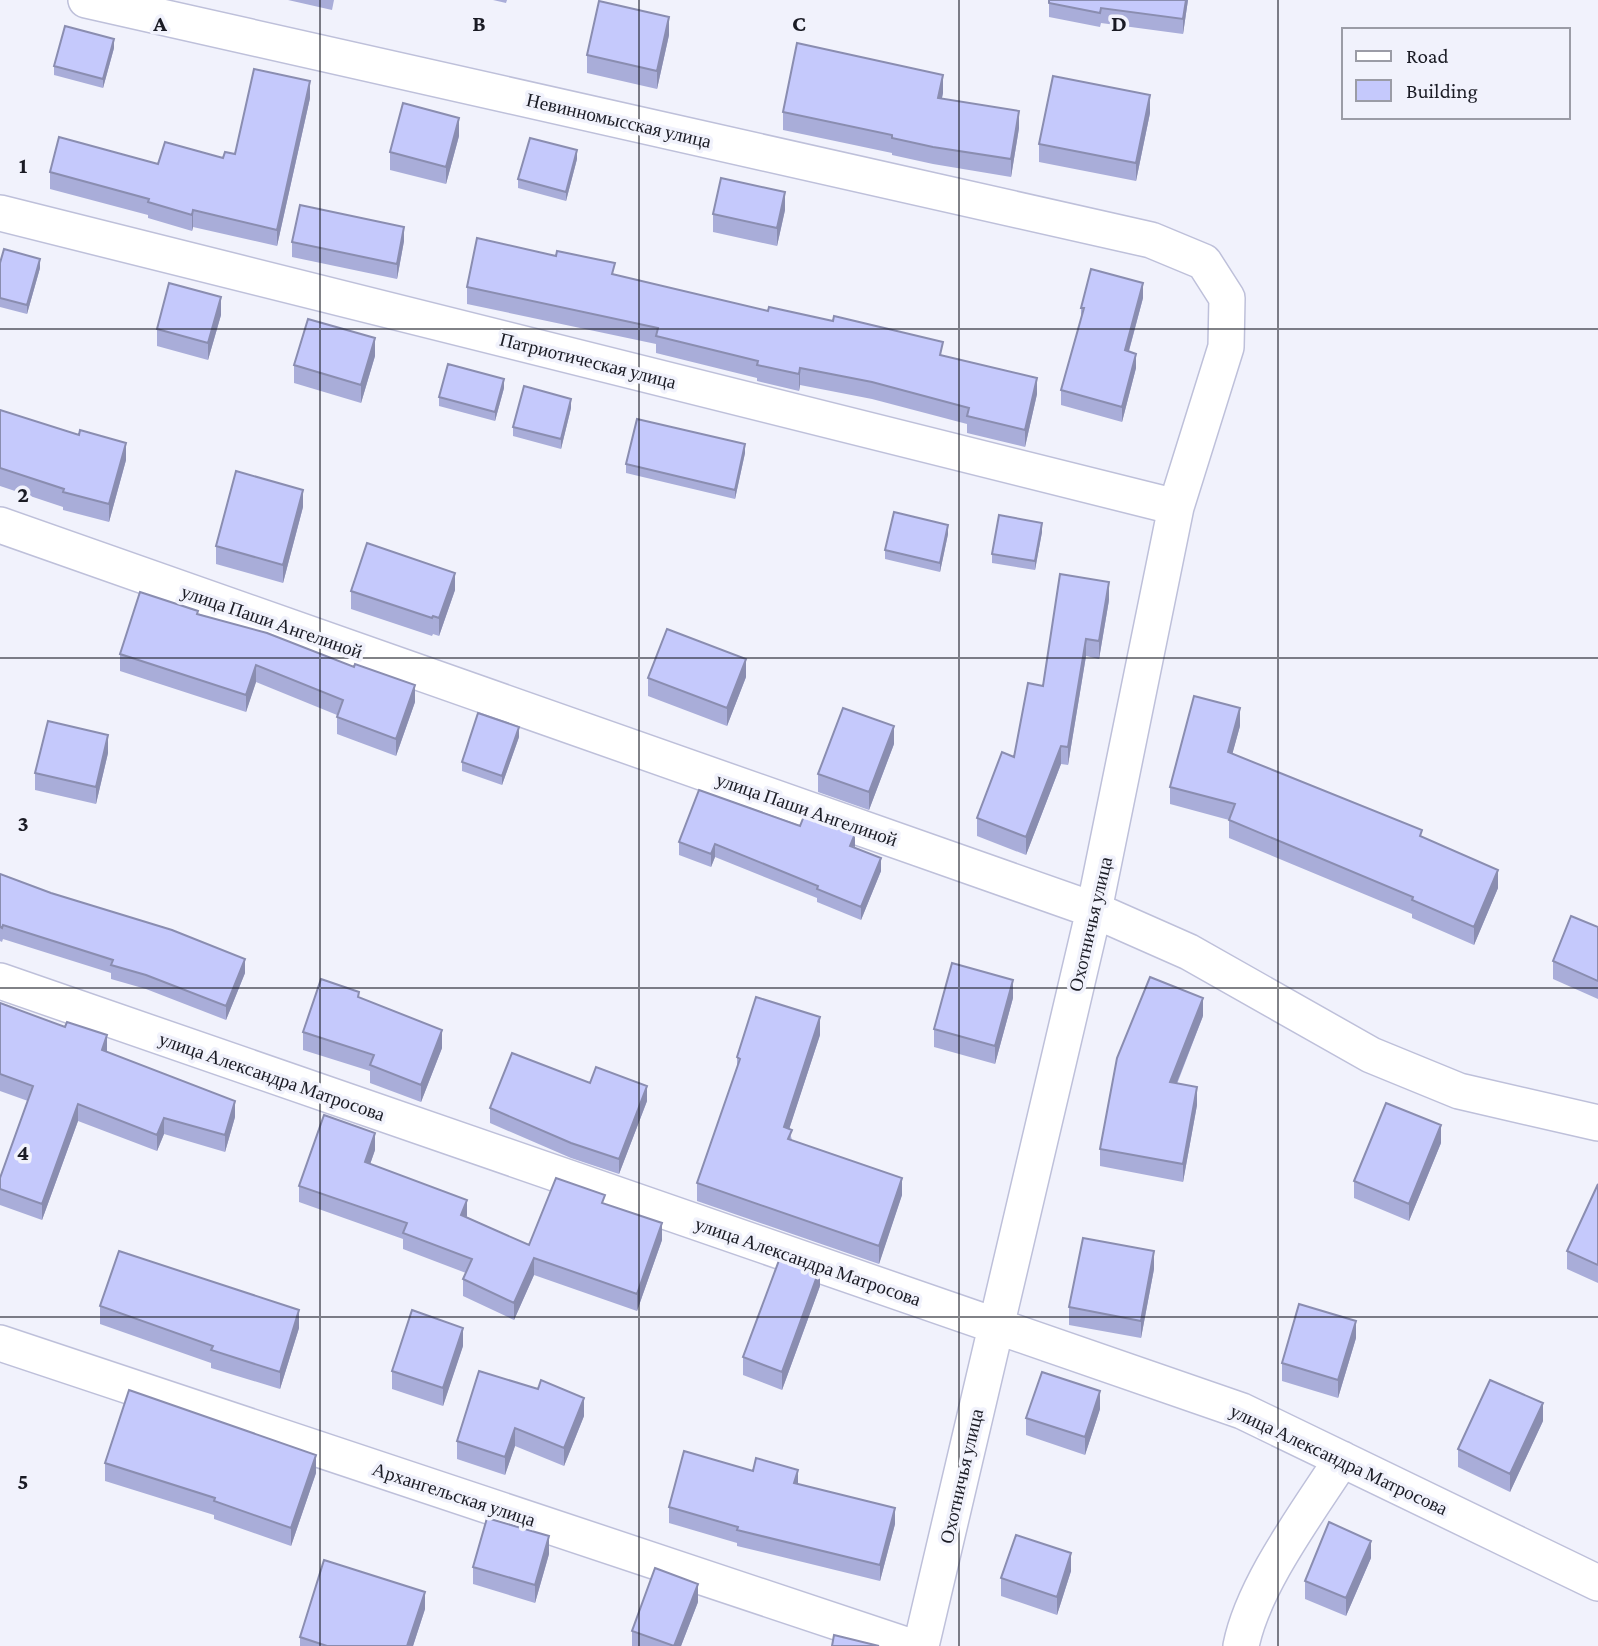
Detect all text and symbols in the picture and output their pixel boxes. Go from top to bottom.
text: A [152,10,167,36]
text: B [472,10,486,36]
text: C [792,10,806,36]
text: D [1111,10,1127,36]
legend [1342,28,1570,119]
text: Road [1406,44,1449,68]
text: Building [1406,79,1478,103]
street label: Невинномысская улица [524,89,714,152]
text: 1 [19,152,28,178]
street label: Патриотическая улица [497,328,679,393]
text: 2 [17,481,29,507]
street label: улица Паши Ангелиной [178,581,365,662]
street label: улица Паши Ангелиной [713,769,900,850]
text: 3 [17,810,29,836]
street label: Охотничья улица [1065,854,1116,994]
street label: улица Александра Матросова [156,1028,388,1125]
text: 4 [17,1139,29,1165]
street label: улица Александра Матросова [692,1213,924,1310]
street label: улица Александра Матросова [1227,1400,1451,1519]
street label: Охотничья улица [936,1406,987,1546]
street label: Архангельская улица [370,1458,539,1531]
text: 5 [17,1468,29,1494]

